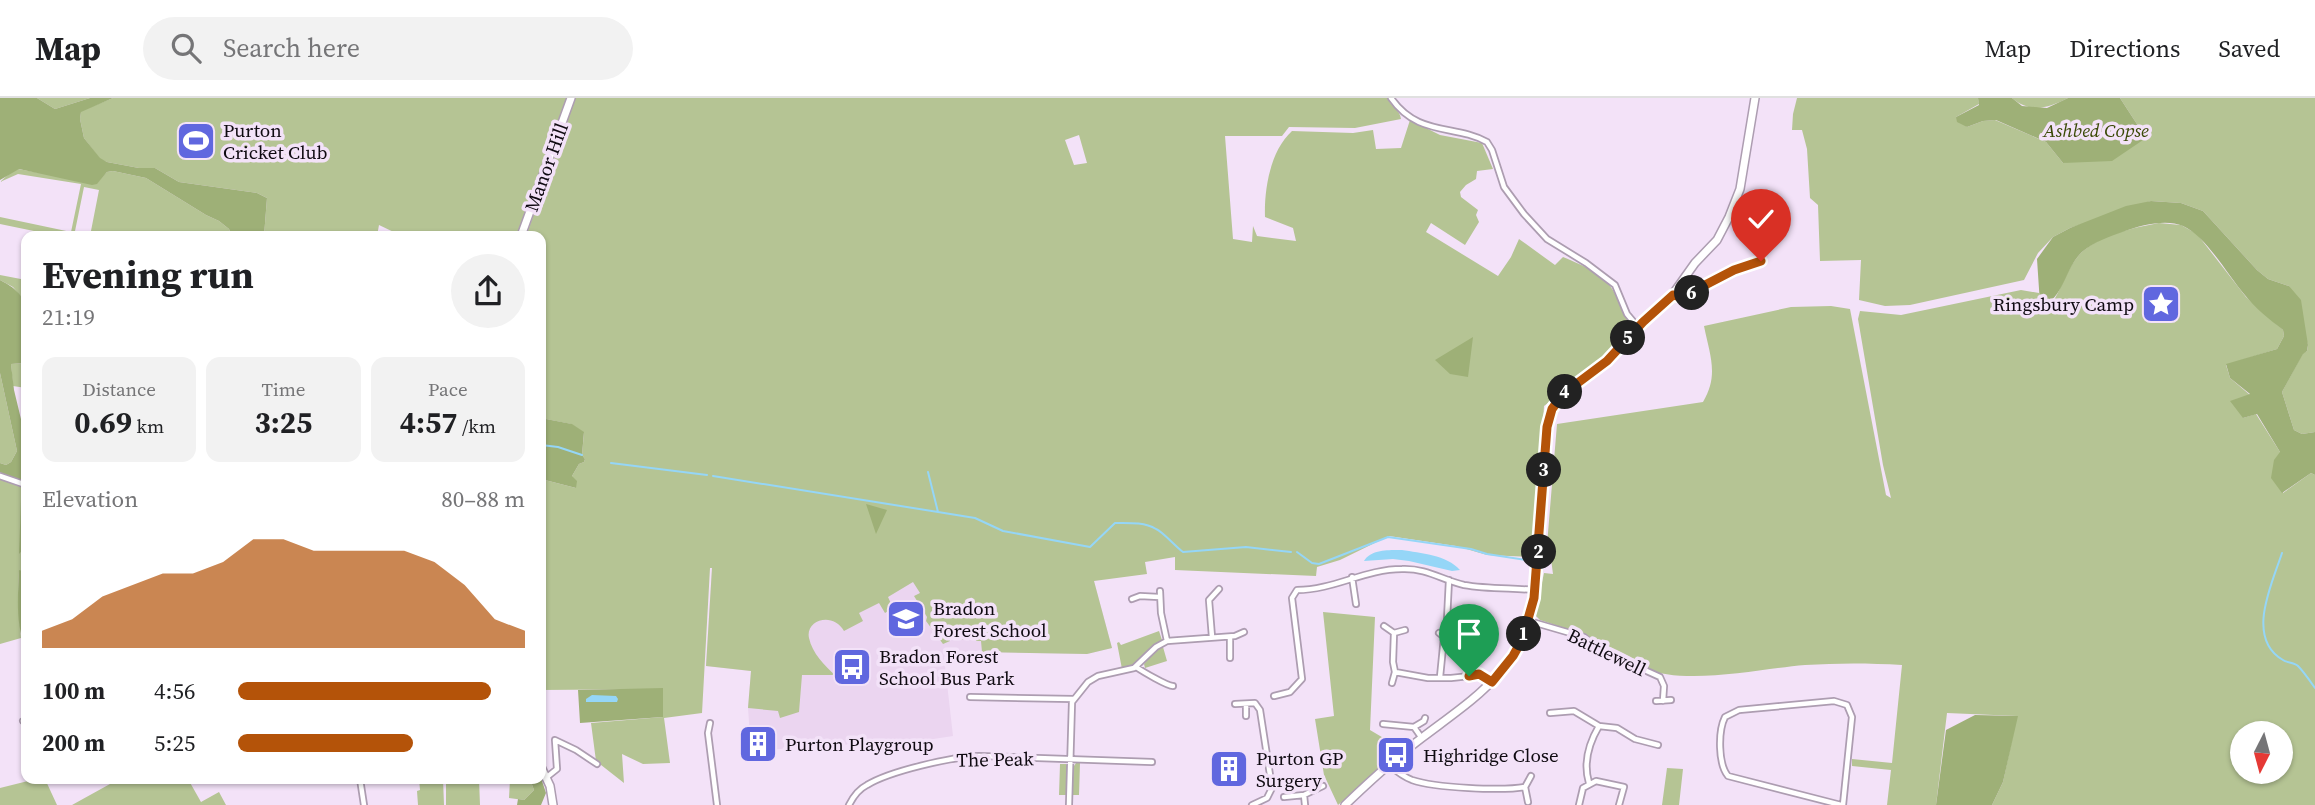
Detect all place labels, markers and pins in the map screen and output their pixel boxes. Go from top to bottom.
place label: Purton Cricket Club [223,117,328,165]
sports icon: Purton Cricket Club [175,120,217,162]
pin [1731,189,1791,261]
pin: 6 [1674,276,1710,310]
place icon: Ringsbury Camp [2140,283,2182,325]
place label: Ringsbury Camp [1993,291,2134,317]
pin: 5 [1610,320,1646,356]
pin: 4 [1548,374,1582,410]
pin: 3 [1526,452,1562,488]
pin: 2 [1522,534,1556,570]
place label: Bradon Forest School [933,595,1047,643]
school or university icon: Bradon Forest School [885,598,927,640]
pin [1439,604,1499,676]
pin: 1 [1506,616,1542,652]
place label: Bradon Forest School Bus Park [879,643,1015,691]
bus stop icon: Bradon Forest School Bus Park [831,646,873,688]
building icon: Purton Playgroup [737,723,779,765]
place label: Purton Playgroup [785,731,934,757]
bus stop icon: Highridge Close [1375,734,1417,776]
place label: Highridge Close [1423,742,1559,768]
place label: Purton GP Surgery [1256,745,1343,793]
building icon: Purton GP Surgery [1208,748,1250,790]

